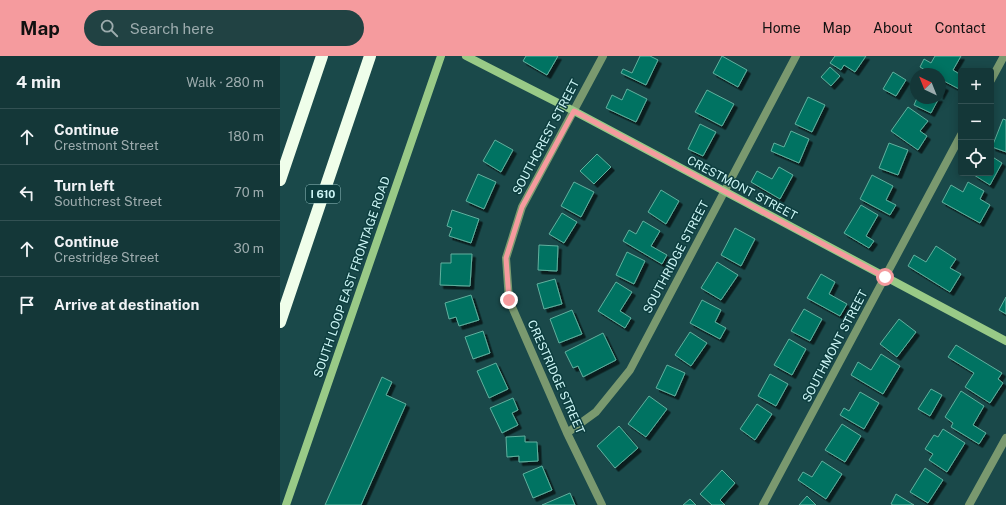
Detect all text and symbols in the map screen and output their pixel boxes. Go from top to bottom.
search box [84,10,364,46]
text: Map [20,17,60,39]
icon: search [98,17,120,39]
text: Search here [130,20,214,37]
text: Home [762,20,801,36]
text: Map [823,20,851,36]
text: About [873,20,913,36]
text: Contact [935,20,986,36]
north arrow [910,68,946,104]
map controls [958,68,994,176]
button: + [958,68,994,104]
text: 4 min [16,72,61,92]
text: Walk · 280 m [186,75,264,90]
street label: SOUTHCREST STREET [510,77,582,197]
button: − [958,104,994,140]
text: Continue [54,121,119,138]
icon: ahead [16,126,38,148]
text: 180 m [228,129,264,144]
text: Crestmont Street [54,138,159,153]
button: locate [958,140,994,176]
street label: CRESTMONT STREET [685,153,799,223]
street label: SOUTH LOOP EAST FRONTAGE ROAD [311,174,393,380]
text: Turn left [54,177,115,194]
icon: left [16,182,38,204]
text: 70 m [234,185,264,200]
road number: I 610 [306,185,340,203]
text: Southcrest Street [54,194,162,209]
street label: SOUTHRIDGE STREET [640,198,712,316]
text: Continue [54,233,119,250]
icon: ahead [16,238,38,260]
text: 30 m [234,241,264,256]
text: Crestridge Street [54,250,159,265]
route start [876,268,894,286]
street label: SOUTHMONT STREET [799,287,871,405]
route end [500,291,518,309]
icon: arrive [16,294,38,316]
text: Arrive at destination [54,296,199,313]
street label: CRESTRIDGE STREET [525,318,587,436]

